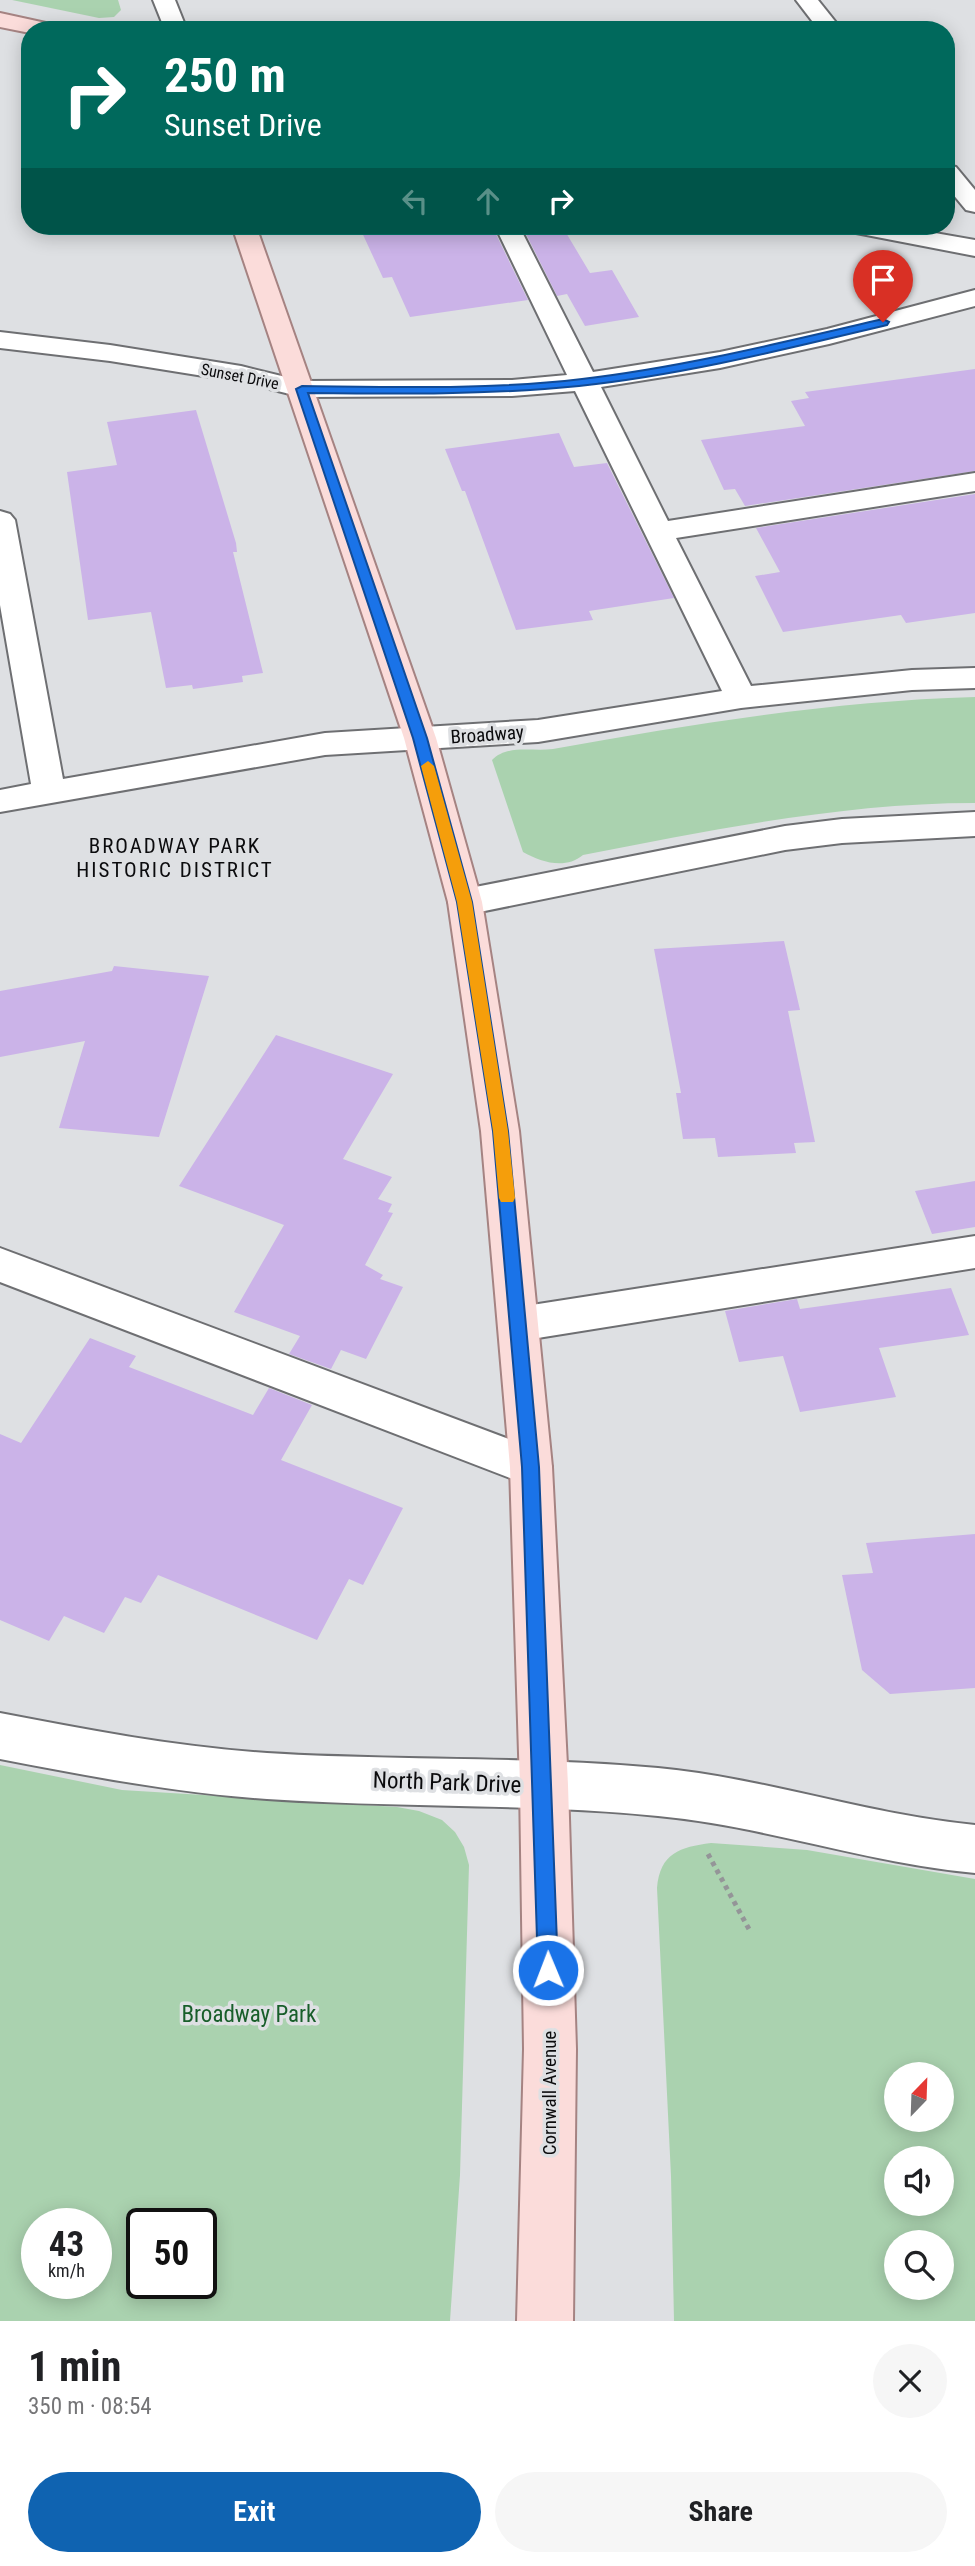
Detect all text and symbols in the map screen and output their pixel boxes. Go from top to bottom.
text: 250 m [164,47,286,104]
icon: right [49,49,140,140]
text: Sunset Drive [164,106,322,144]
icon: left [396,182,434,220]
icon: ahead [469,182,507,220]
icon: right [542,182,580,220]
pin [853,250,913,322]
icon: arrive [864,261,902,299]
street label: Sunset Drive [199,360,280,393]
street label: Broadway [450,720,524,749]
district label: BROADWAY PARK HISTORIC DISTRICT [76,834,274,882]
street label: North Park Drive [372,1766,522,1799]
position arrow [511,1933,585,2007]
park label: Broadway Park [182,2001,317,2028]
street label: Cornwall Avenue [538,2031,561,2155]
north arrow [884,2062,954,2132]
map controls [884,2062,954,2300]
button: sound [884,2146,954,2216]
speed limit sign: 50 [126,2208,217,2299]
text: 43 [49,2224,84,2265]
button: search [884,2230,954,2300]
text: km/h [48,2260,85,2281]
text: 1 min [28,2342,121,2391]
button: close [873,2344,947,2418]
text: 350 m · 08:54 [28,2393,152,2420]
button: Exit [28,2472,481,2552]
button: Share [495,2472,947,2552]

